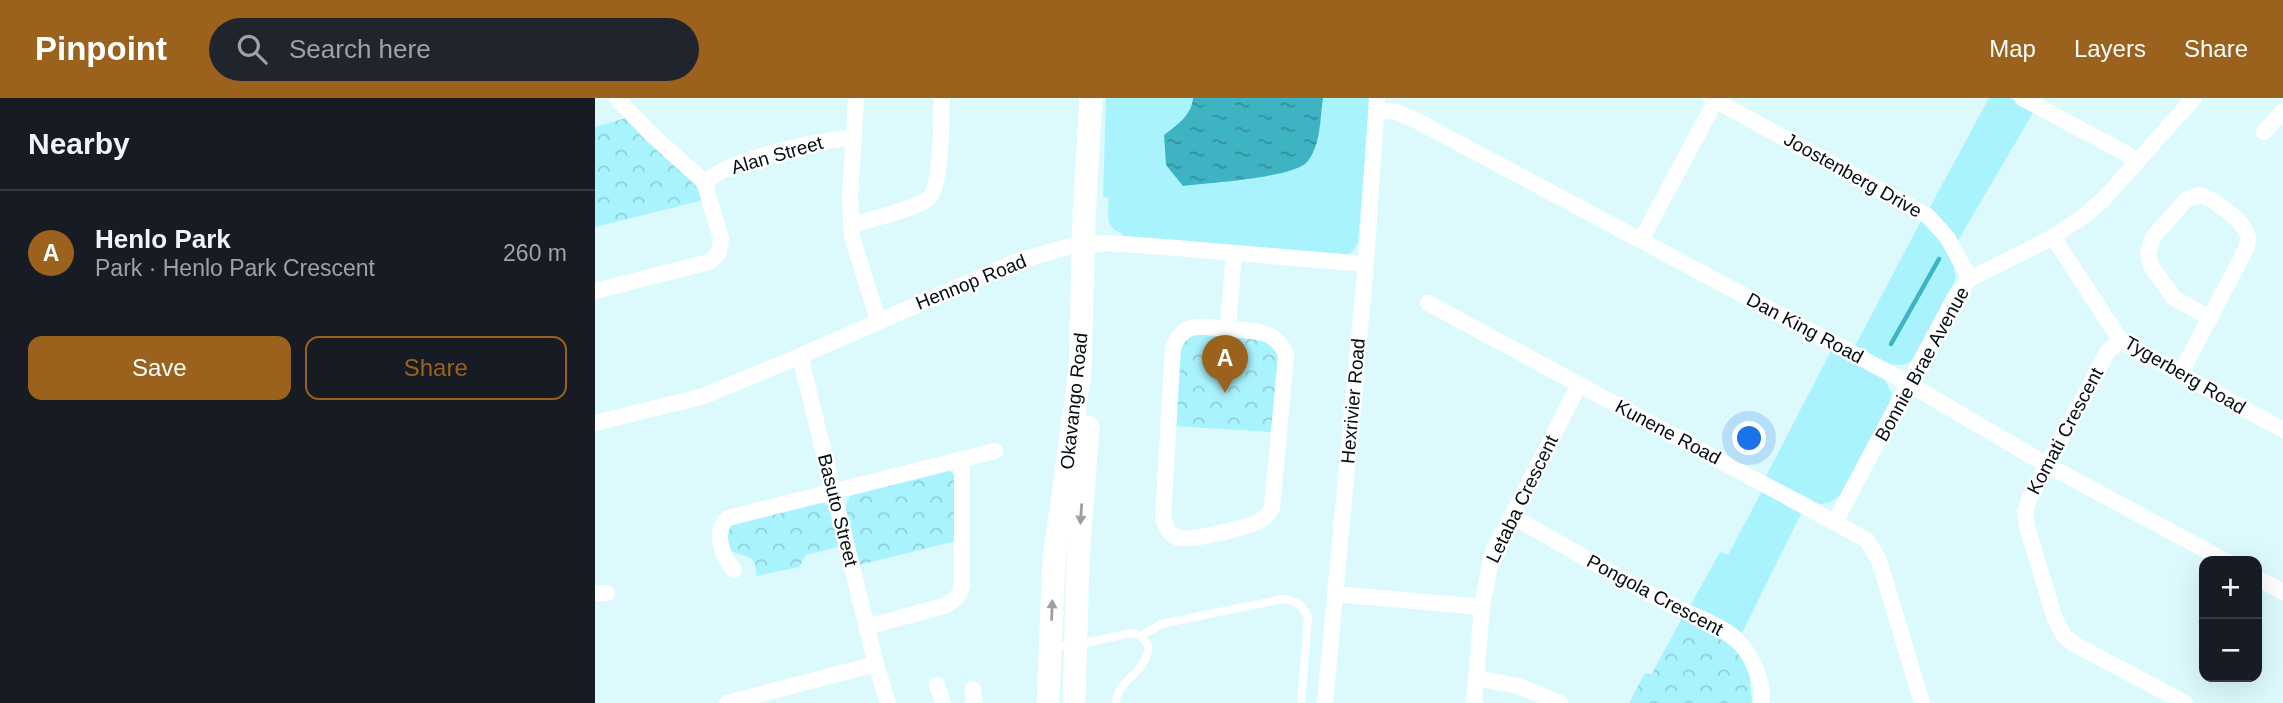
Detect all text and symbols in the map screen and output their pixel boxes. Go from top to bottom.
search box [209,18,699,81]
text: Pinpoint [35,30,167,67]
icon: search [233,30,271,68]
text: Search here [289,34,431,64]
text: Map [1989,35,2036,62]
text: Layers [2074,35,2146,62]
text: Share [2184,35,2248,62]
text: Nearby [28,127,130,160]
street label: Joostenberg Drive [1780,128,1926,222]
street label: Alan Street [729,132,826,178]
text: Henlo Park [95,224,231,254]
text: A [43,240,59,266]
text: 260 m [503,240,567,266]
street label: Hennop Road [913,250,1029,314]
text: Park · Henlo Park Crescent [95,255,375,281]
street label: Bonnie Brae Avenue [1871,283,1973,445]
street label: Dan King Road [1743,288,1867,368]
street label: Okavango Road [1056,332,1092,470]
street label: Tygerberg Road [2121,332,2249,418]
pin: A [1202,335,1248,393]
button: Save [28,336,291,400]
button: Share [305,336,567,400]
street label: Hexrivier Road [1337,337,1369,465]
street label: Komati Crescent [2023,363,2108,498]
street label: Kunene Road [1612,395,1724,469]
your location [1732,421,1766,455]
street label: Letaba Crescent [1482,431,1562,566]
street label: Basuto Street [814,452,862,569]
one-way arrow [1075,503,1086,525]
street label: Pongola Crescent [1583,550,1727,640]
map controls [2199,556,2262,682]
button: + [2199,556,2262,619]
one-way arrow [1046,599,1057,621]
button: − [2199,619,2262,682]

